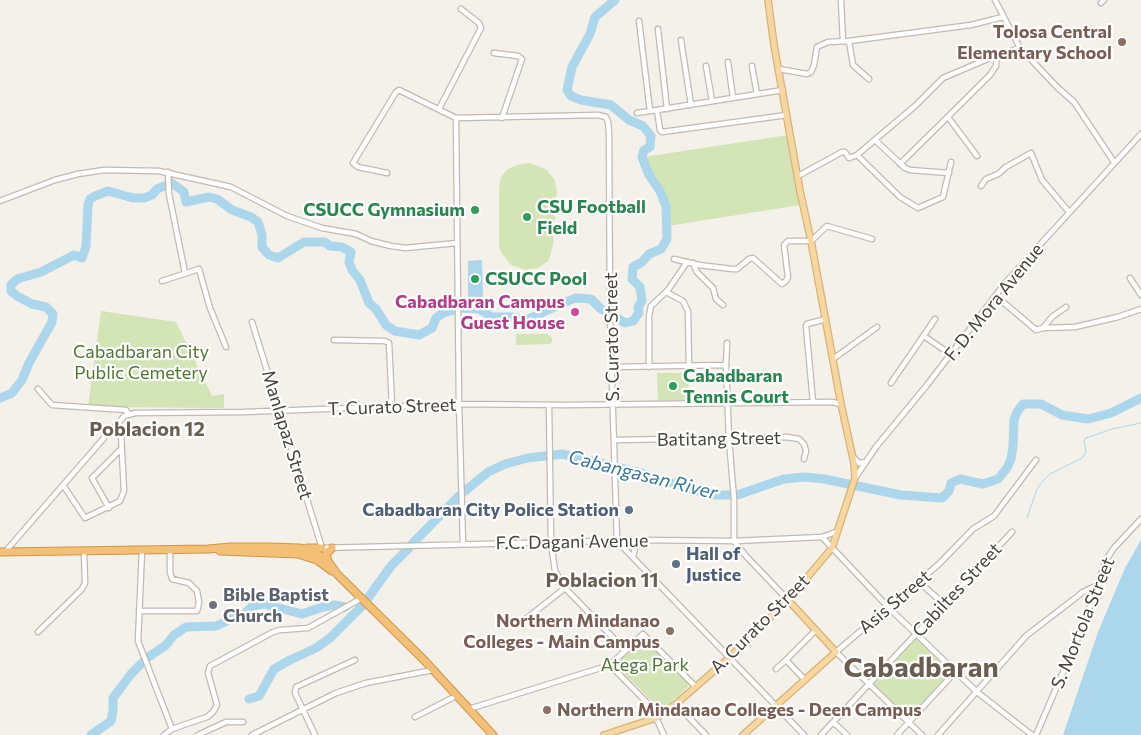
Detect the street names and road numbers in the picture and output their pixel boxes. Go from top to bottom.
street label: F. D. Mora Avenue [940,239,1048,365]
street label: S. Curato Street [600,272,624,402]
street label: Manlapaz Street [257,368,317,502]
street label: T. Curato Street [327,394,457,420]
street label: Batitang Street [657,427,781,451]
street label: F.C. Dagani Avenue [495,530,649,554]
street label: Cabiltes Street [908,538,1006,642]
street label: S. Mortola Street [1047,554,1119,692]
street label: Asis Street [854,566,936,638]
street label: A. Curato Street [706,570,814,678]

